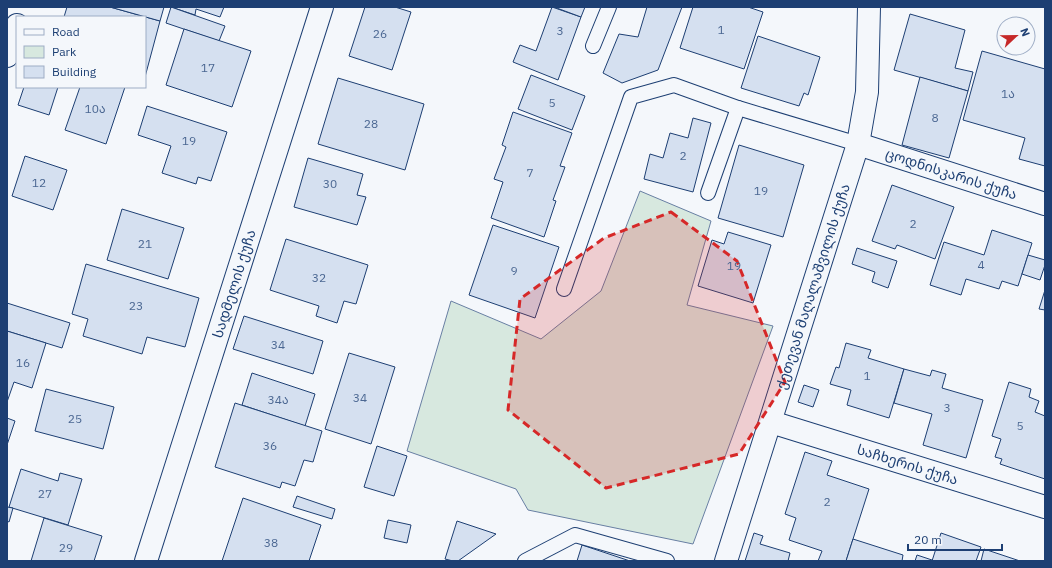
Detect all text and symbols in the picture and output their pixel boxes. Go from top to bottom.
legend [16,16,146,88]
north arrow [996,16,1036,56]
house number: 1 [717,22,725,37]
house number: 3 [556,23,564,38]
text: Road [52,24,80,39]
house number: 26 [373,26,387,41]
text: N [1017,26,1033,39]
text: Park [52,44,77,59]
house number: 17 [201,60,215,75]
text: Building [52,64,97,79]
house number: 1ა [1001,86,1015,101]
house number: 5 [548,95,556,110]
house number: 10ა [85,101,106,116]
house number: 8 [931,110,939,125]
house number: 28 [364,116,378,131]
house number: 19 [182,133,196,148]
street label: ცოდნისკარის ქუჩა [883,144,1019,203]
house number: 2 [679,148,687,163]
house number: 7 [526,165,534,180]
house number: 12 [32,175,46,190]
house number: 30 [323,176,337,191]
street label: ქეთევან მაღალაშვილის ქუჩა [772,182,854,391]
house number: 19 [754,183,768,198]
house number: 2 [909,216,917,231]
street label: სადმელის ქუჩა [208,227,260,340]
house number: 21 [138,236,152,251]
house number: 4 [977,257,985,272]
house number: 19 [727,258,741,273]
house number: 9 [510,263,518,278]
house number: 32 [312,270,326,285]
house number: 23 [129,298,143,313]
house number: 34 [271,337,285,352]
house number: 16 [16,355,30,370]
house number: 1 [863,368,871,383]
house number: 34 [353,390,367,405]
house number: 34ა [268,392,289,407]
house number: 3 [943,400,951,415]
house number: 25 [68,411,82,426]
house number: 5 [1016,418,1024,433]
house number: 36 [263,438,277,453]
street label: საჩხერის ქუჩა [855,440,960,489]
house number: 27 [38,486,52,501]
house number: 2 [823,494,831,509]
scale bar [908,526,1002,552]
text: 20 m [914,532,942,547]
house number: 38 [264,535,278,550]
house number: 29 [59,540,73,555]

